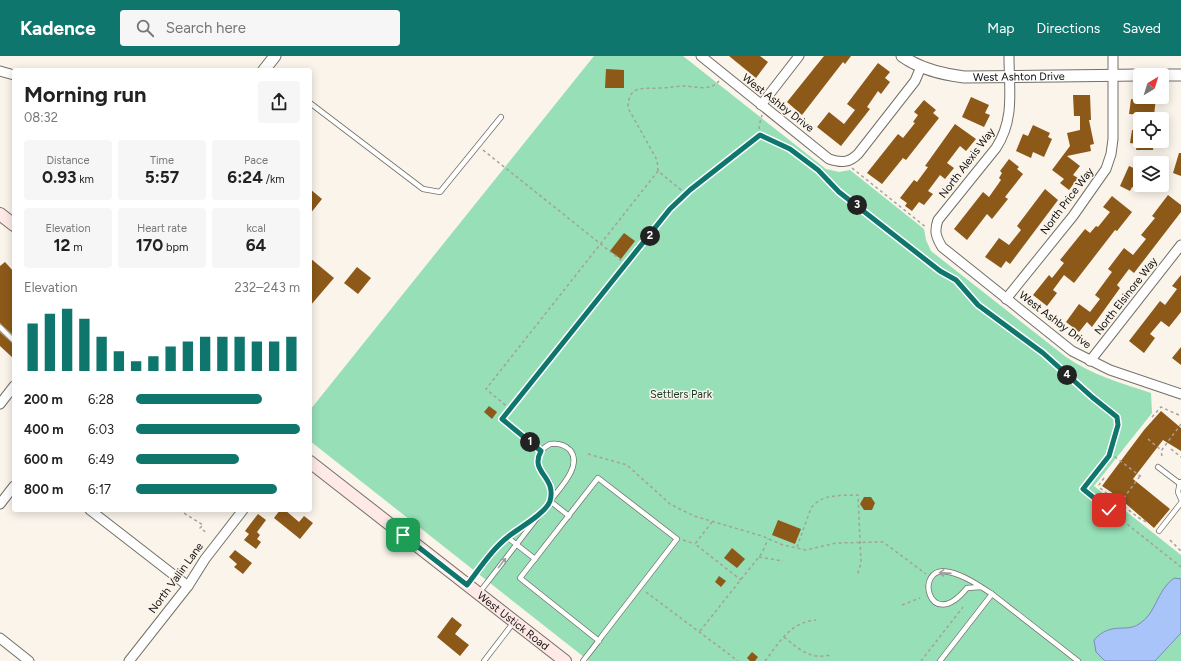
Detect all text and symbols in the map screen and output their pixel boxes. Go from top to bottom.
search box [120,10,400,46]
text: Kadence [20,17,96,40]
icon: search [134,17,156,39]
text: Search here [166,19,246,37]
text: Map [987,20,1015,37]
text: Directions [1037,20,1100,37]
text: Saved [1122,20,1161,37]
north arrow [1133,68,1169,104]
map controls [1133,68,1169,192]
street label: West Ashton Drive [973,69,1065,83]
street label: West Ashby Drive [740,71,816,135]
text: Morning run [24,81,147,108]
button: share [258,81,300,123]
text: 08:32 [24,110,58,125]
button: locate [1133,112,1169,148]
street label: North Alexis Way [936,125,998,201]
text: Distance [46,154,90,167]
text: Time [150,154,174,167]
text: Pace [244,154,268,167]
button: layers [1133,156,1169,192]
street label: North Price Way [1038,165,1096,237]
text: 0.93 [42,167,77,187]
text: 5:57 [145,167,179,187]
text: 6:24 [227,167,263,187]
text: km [77,173,94,186]
text: /km [263,173,285,186]
pin: 3 [847,195,867,215]
text: 3 [854,198,860,211]
text: Elevation [45,222,91,235]
text: Heart rate [137,222,187,235]
text: kcal [246,222,266,235]
pin: 2 [640,226,660,246]
text: 2 [647,229,653,242]
text: 12 [53,235,70,255]
text: 170 [136,235,163,255]
text: 64 [246,235,266,255]
text: m [70,241,83,254]
text: bpm [163,241,188,254]
street label: North Elsinore Way [1092,255,1160,337]
text: Elevation [24,280,77,295]
text: 232–243 m [235,280,300,295]
street label: West Ashby Drive [1016,289,1094,351]
pin: 4 [1057,365,1077,385]
text: 4 [1064,368,1070,381]
park label: Settlers Park [650,388,713,401]
text: 200 m [24,392,63,407]
text: 6:28 [88,392,114,407]
text: 400 m [24,422,64,437]
text: 6:03 [88,422,114,437]
pin: 1 [520,432,540,452]
text: 1 [528,435,532,448]
text: 600 m [24,452,63,467]
text: 6:49 [88,452,114,467]
text: 800 m [24,482,63,497]
text: 6:17 [88,482,111,497]
pin [1092,493,1126,527]
icon: check [1098,499,1120,521]
pin [386,518,420,552]
icon: arrive [392,524,414,546]
street label: North Vallin Lane [146,540,206,616]
one-way arrow [497,558,506,569]
one-way arrow [939,569,952,576]
street label: West Ustick Road [475,589,552,653]

